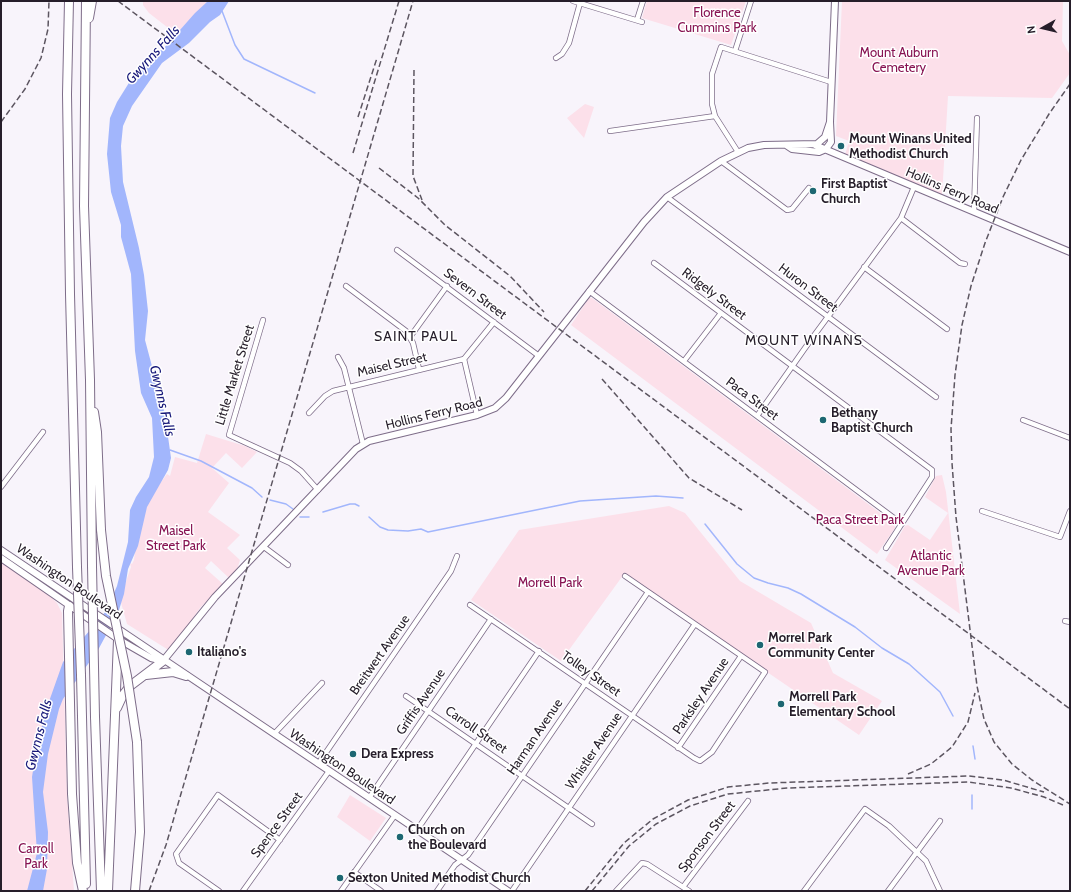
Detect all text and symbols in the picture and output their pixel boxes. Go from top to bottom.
park label: Florence Cummins Park [677,5,757,36]
north arrow [1023,8,1063,48]
water label: Gwynns Falls [122,22,184,88]
text: N [1024,25,1039,34]
park label: Mount Auburn Cemetery [860,45,938,76]
place label: Mount Winans United Methodist Church [849,131,972,162]
marker: Mount Winans United Methodist Church [836,141,846,151]
street label: Hollins Ferry Road [903,164,1001,218]
place label: First Baptist Church [821,176,888,207]
marker: First Baptist Church [808,186,818,196]
street label: Huron Street [775,261,841,315]
street label: Severn Street [440,265,510,323]
street label: Ridgely Street [679,265,749,323]
street label: Little Market Street [212,323,258,427]
district label: SAINT PAUL [374,329,458,345]
district label: MOUNT WINANS [745,333,863,349]
street label: Maisel Street [356,349,428,381]
water label: Gwynns Falls [146,364,178,438]
street label: Paca Street [723,374,781,424]
street label: Hollins Ferry Road [384,394,484,434]
place label: Bethany Baptist Church [831,405,913,436]
marker: Bethany Baptist Church [818,415,828,425]
park label: Paca Street Park [816,512,904,528]
park label: Maisel Street Park [146,523,206,554]
street label: Washington Boulevard [13,541,125,623]
park label: Atlantic Avenue Park [897,548,965,579]
park label: Morrell Park [518,575,582,591]
street label: Breitwert Avenue [347,612,413,698]
place label: Morrel Park Community Center [768,630,875,661]
marker: Morrel Park Community Center [755,640,765,650]
place label: Italiano's [197,644,247,660]
marker: Italiano's [184,647,194,657]
street label: Tolley Street [558,648,624,700]
street label: Parksley Avenue [670,655,732,737]
street label: Griffis Avenue [393,666,449,738]
place label: Morrell Park Elementary School [789,689,896,720]
street label: Harman Avenue [504,696,566,778]
water label: Gwynns Falls [22,698,56,772]
marker: Morrell Park Elementary School [776,699,786,709]
street label: Carroll Street [442,703,510,757]
street label: Whistler Avenue [562,709,626,793]
street label: Washington Boulevard [286,726,398,808]
place label: Dera Express [361,746,434,762]
marker: Dera Express [348,749,358,759]
street label: Spence Street [248,789,306,861]
street label: Sponson Street [675,798,739,876]
place label: Church on the Boulevard [408,822,486,853]
marker: Church on the Boulevard [395,832,405,842]
park label: Carroll Park [18,841,54,872]
place label: Sexton United Methodist Church [348,870,531,886]
marker: Sexton United Methodist Church [335,873,345,883]

